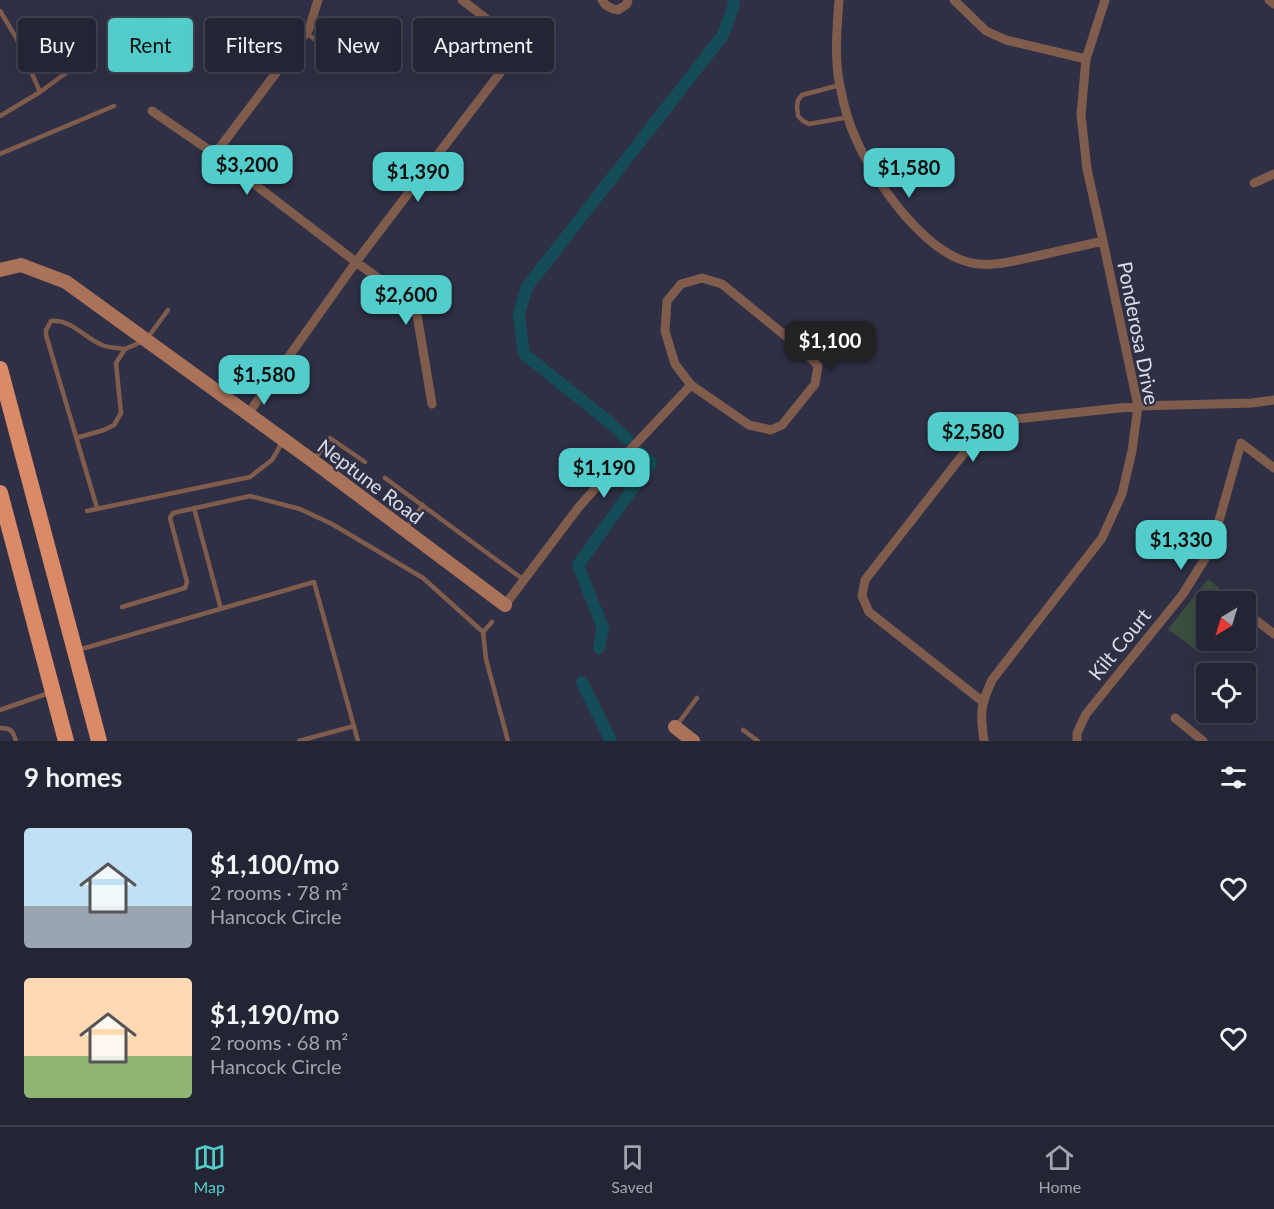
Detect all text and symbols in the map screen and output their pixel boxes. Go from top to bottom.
chip: Buy [18,18,96,72]
chip: Rent [108,18,193,72]
chip: Filters [205,18,304,72]
chip: New [316,18,401,72]
chip: Apartment [413,18,554,72]
pin: $3,200 [198,145,296,196]
pin: $1,580 [860,148,958,199]
text: $3,200 [216,152,278,176]
pin: $1,390 [369,152,467,203]
text: $1,580 [878,155,940,179]
text: $1,390 [387,159,449,183]
street label: Ponderosa Drive [1113,259,1165,407]
pin: $2,600 [357,275,455,326]
text: $2,600 [375,282,437,306]
pin: $1,100 [781,321,879,372]
text: $1,100 [799,328,861,352]
pin: $1,580 [215,355,313,406]
text: $1,580 [233,362,295,386]
pin: $2,580 [924,412,1022,463]
text: $2,580 [942,419,1004,443]
street label: Neptune Road [313,433,429,529]
pin: $1,190 [555,448,653,499]
text: $1,190 [573,455,635,479]
pin: $1,330 [1132,520,1230,571]
text: $1,330 [1150,527,1212,551]
north arrow [1196,591,1256,651]
map controls [1196,591,1256,723]
street label: Kilt Court [1083,603,1155,685]
button: locate [1196,663,1256,723]
text: 9 homes [24,761,122,793]
icon: filters [1217,761,1250,794]
text: $1,100/mo [210,848,340,880]
icon: home [72,852,144,924]
icon: heart [1217,872,1250,905]
text: 2 rooms · 78 m² [210,880,348,904]
text: Hancock Circle [210,904,341,928]
text: $1,190/mo [210,998,340,1030]
icon: home [72,1002,144,1074]
icon: heart [1217,1022,1250,1055]
text: 2 rooms · 68 m² [210,1030,348,1054]
text: Hancock Circle [210,1054,341,1078]
tab: Map [193,1141,226,1196]
tab: Saved [611,1141,653,1196]
tab: Home [1039,1141,1081,1196]

